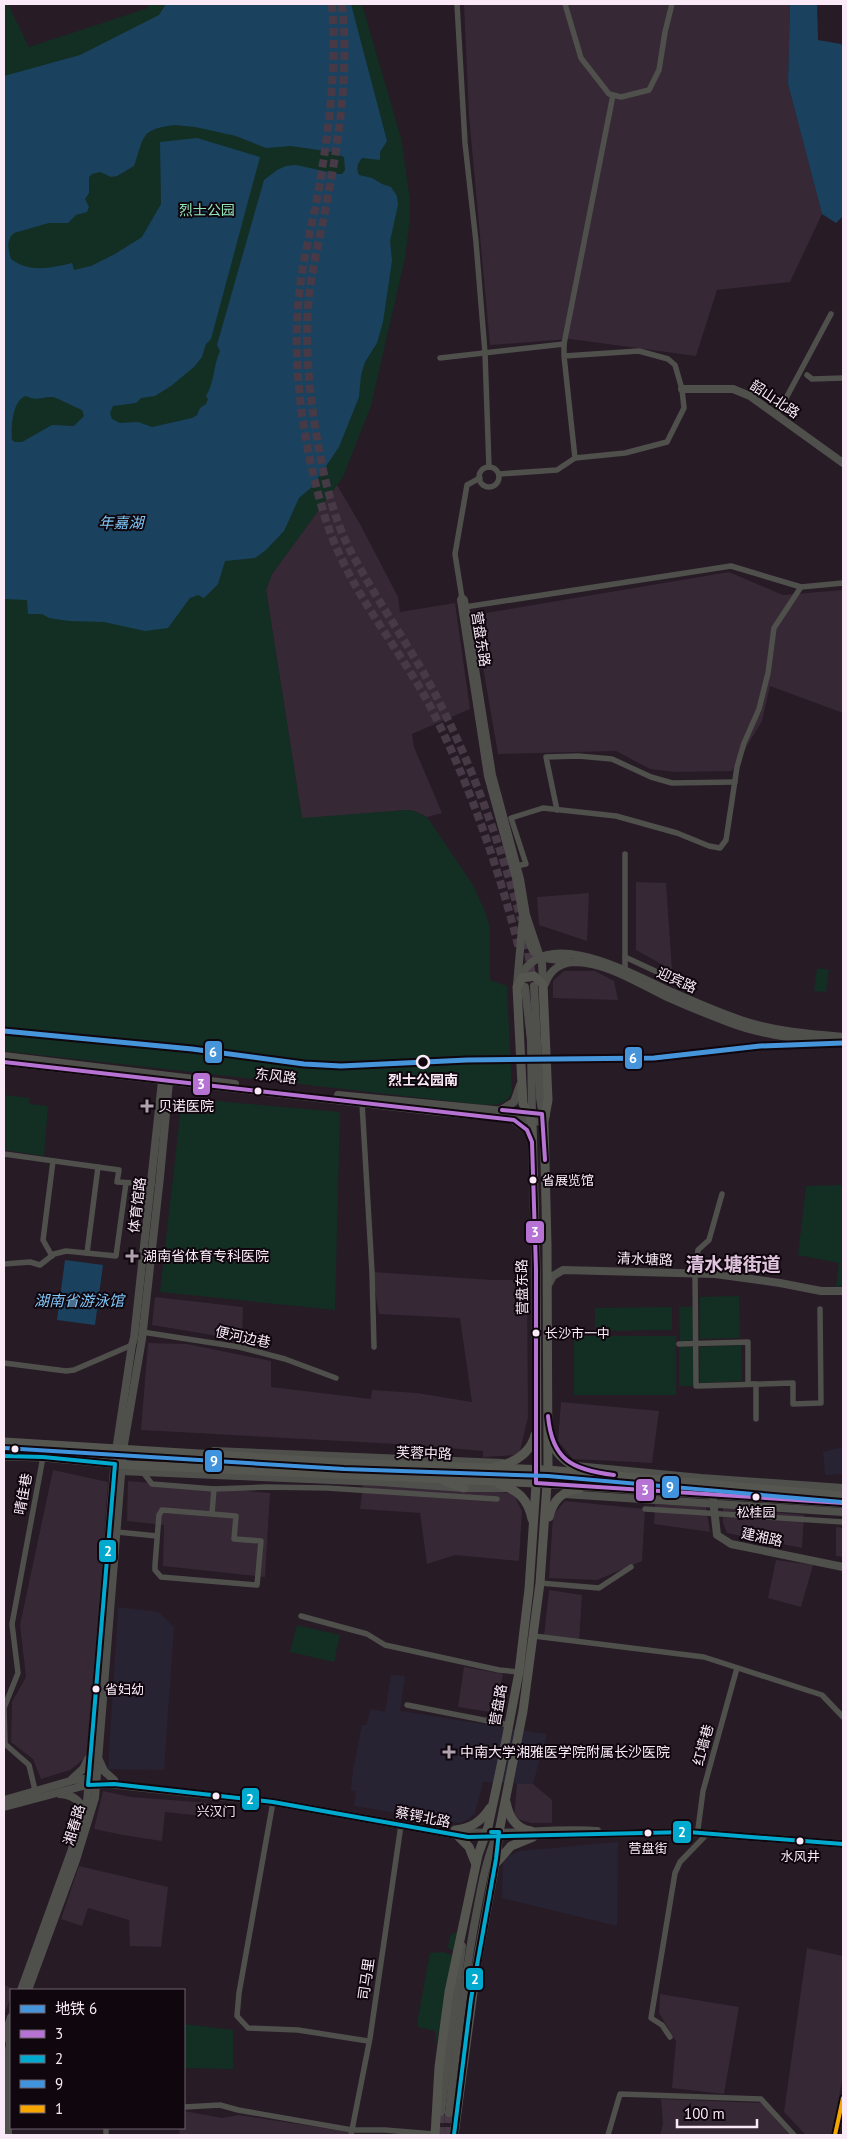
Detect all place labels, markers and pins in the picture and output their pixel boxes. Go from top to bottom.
marker: 烈士公园南 [416,1055,430,1069]
place label: 烈士公园南 [388,1071,458,1089]
unlabelled marker [253,1086,263,1096]
place label: 贝诺医院 [158,1097,214,1115]
marker: 贝诺医院 [140,1099,154,1113]
place label: 省展览馆 [542,1172,594,1189]
marker: 省展览馆 [528,1175,538,1185]
place label: 湖南省体育专科医院 [143,1247,269,1265]
marker: 湖南省体育专科医院 [125,1249,139,1263]
place label: 长沙市一中 [545,1325,610,1342]
marker: 长沙市一中 [531,1328,541,1338]
unlabelled marker [10,1444,20,1454]
marker: 松桂园 [751,1492,761,1502]
place label: 松桂园 [736,1504,776,1521]
place label: 省妇幼 [105,1681,144,1698]
marker: 省妇幼 [91,1684,101,1694]
place label: 中南大学湘雅医学院附属长沙医院 [460,1743,670,1761]
marker: 中南大学湘雅医学院附属长沙医院 [442,1745,456,1759]
marker: 兴汉门 [211,1791,221,1801]
place label: 兴汉门 [196,1803,236,1820]
marker: 营盘街 [643,1828,653,1838]
marker: 水风井 [795,1836,805,1846]
place label: 营盘街 [628,1840,668,1857]
place label: 水风井 [780,1848,820,1865]

